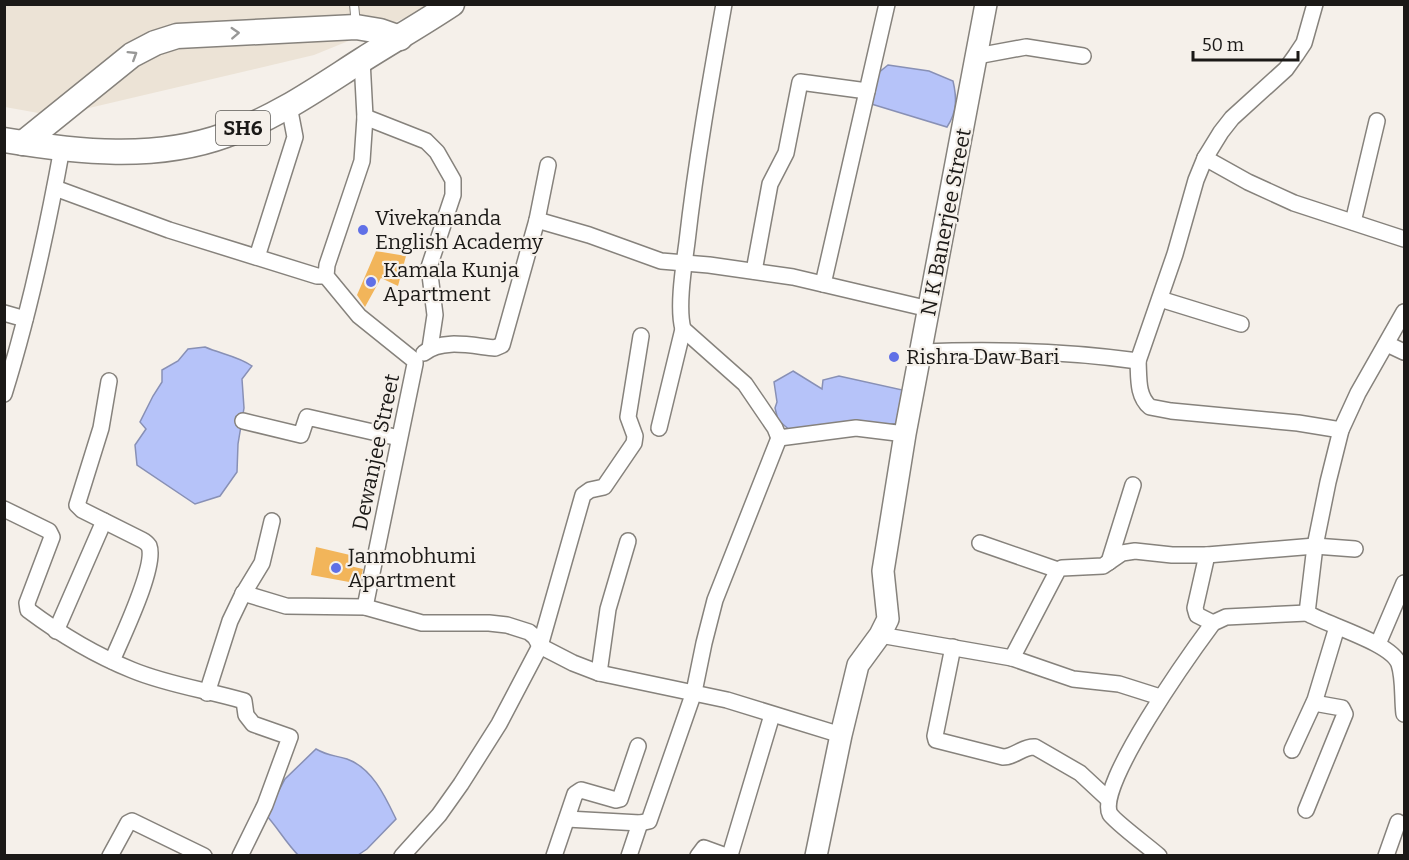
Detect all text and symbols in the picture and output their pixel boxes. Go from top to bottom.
scale bar [1193,24,1298,62]
one-way arrow [231,27,240,40]
text: 50 m [1202,34,1244,56]
one-way arrow [127,51,138,62]
road number: SH6 [216,111,270,145]
street label: N K Banerjee Street [915,126,977,318]
place label: Vivekananda English Academy [375,205,544,255]
marker: Vivekananda English Academy [356,223,370,237]
place label: Kamala Kunja Apartment [383,257,520,307]
marker: Kamala Kunja Apartment [364,275,378,289]
place label: Rishra Daw Bari [906,344,1060,370]
marker: Rishra Daw Bari [887,350,901,364]
street label: Dewanjee Street [347,371,405,533]
place label: Janmobhumi Apartment [347,543,476,593]
marker: Janmobhumi Apartment [329,561,343,575]

